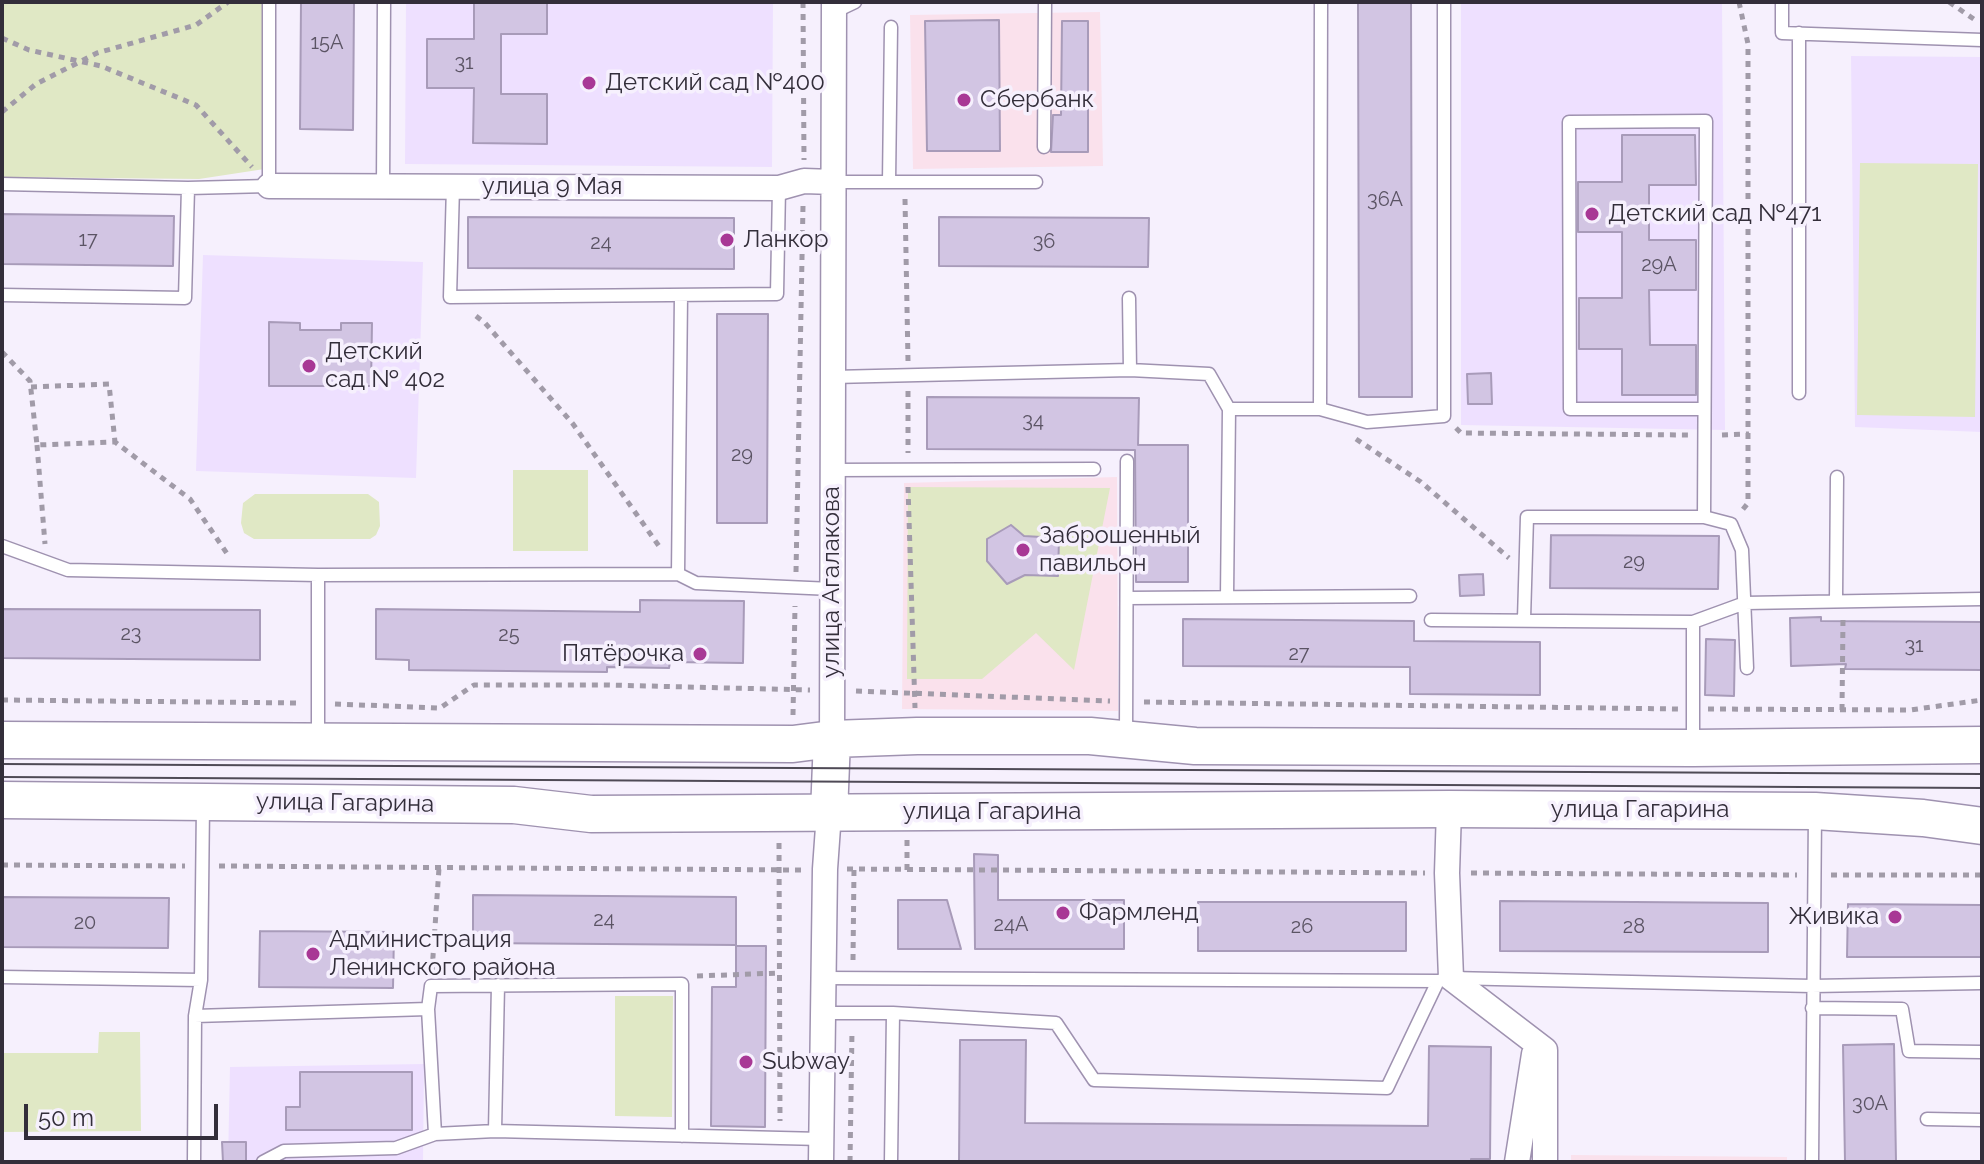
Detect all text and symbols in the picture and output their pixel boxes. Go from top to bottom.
house number: 15А [311,31,343,55]
house number: 31 [454,51,474,75]
place label: Детский сад №400 [605,69,825,97]
marker: Детский сад №400 [580,74,598,92]
place label: Сбербанк [980,86,1094,114]
marker: Сбербанк [955,91,973,109]
street label: улица 9 Мая [482,173,622,201]
house number: 36А [1367,188,1403,212]
place label: Детский сад №471 [1608,200,1822,228]
marker: Детский сад №471 [1583,205,1601,223]
place label: Ланкор [743,226,828,254]
house number: 17 [78,228,98,252]
house number: 36 [1033,230,1055,254]
house number: 24 [590,231,612,255]
marker: Ланкор [718,231,736,249]
house number: 29А [1641,253,1677,277]
place label: Детский сад № 402 [325,338,445,394]
marker: Детский сад № 402 [300,357,318,375]
house number: 34 [1022,409,1044,433]
house number: 29 [731,443,753,467]
street label: улица Агалакова [818,486,846,678]
place label: Заброшенный павильон [1039,522,1201,578]
marker: Заброшенный павильон [1014,541,1032,559]
house number: 29 [1623,550,1645,574]
house number: 23 [120,622,142,646]
house number: 25 [498,623,520,647]
house number: 31 [1904,634,1924,658]
place label: Пятёрочка [562,640,684,668]
house number: 27 [1288,642,1310,666]
marker: Пятёрочка [691,645,709,663]
street label: улица Гагарина [256,787,434,819]
street label: улица Гагарина [1551,796,1729,824]
street label: улица Гагарина [903,798,1081,826]
place label: Фармленд [1079,899,1199,927]
place label: Живика [1788,903,1879,931]
marker: Фармленд [1054,904,1072,922]
house number: 24 [593,908,615,932]
marker: Живика [1886,908,1904,926]
house number: 20 [74,911,96,935]
house number: 24А [994,913,1028,937]
house number: 26 [1291,915,1313,939]
house number: 28 [1623,915,1645,939]
place label: Администрация Ленинского района [329,926,556,982]
marker: Администрация Ленинского района [304,945,322,963]
place label: Subway [762,1048,850,1076]
marker: Subway [737,1053,755,1071]
scale bar [28,1088,222,1138]
house number: 30А [1852,1092,1888,1116]
text: 50 m [38,1103,94,1132]

